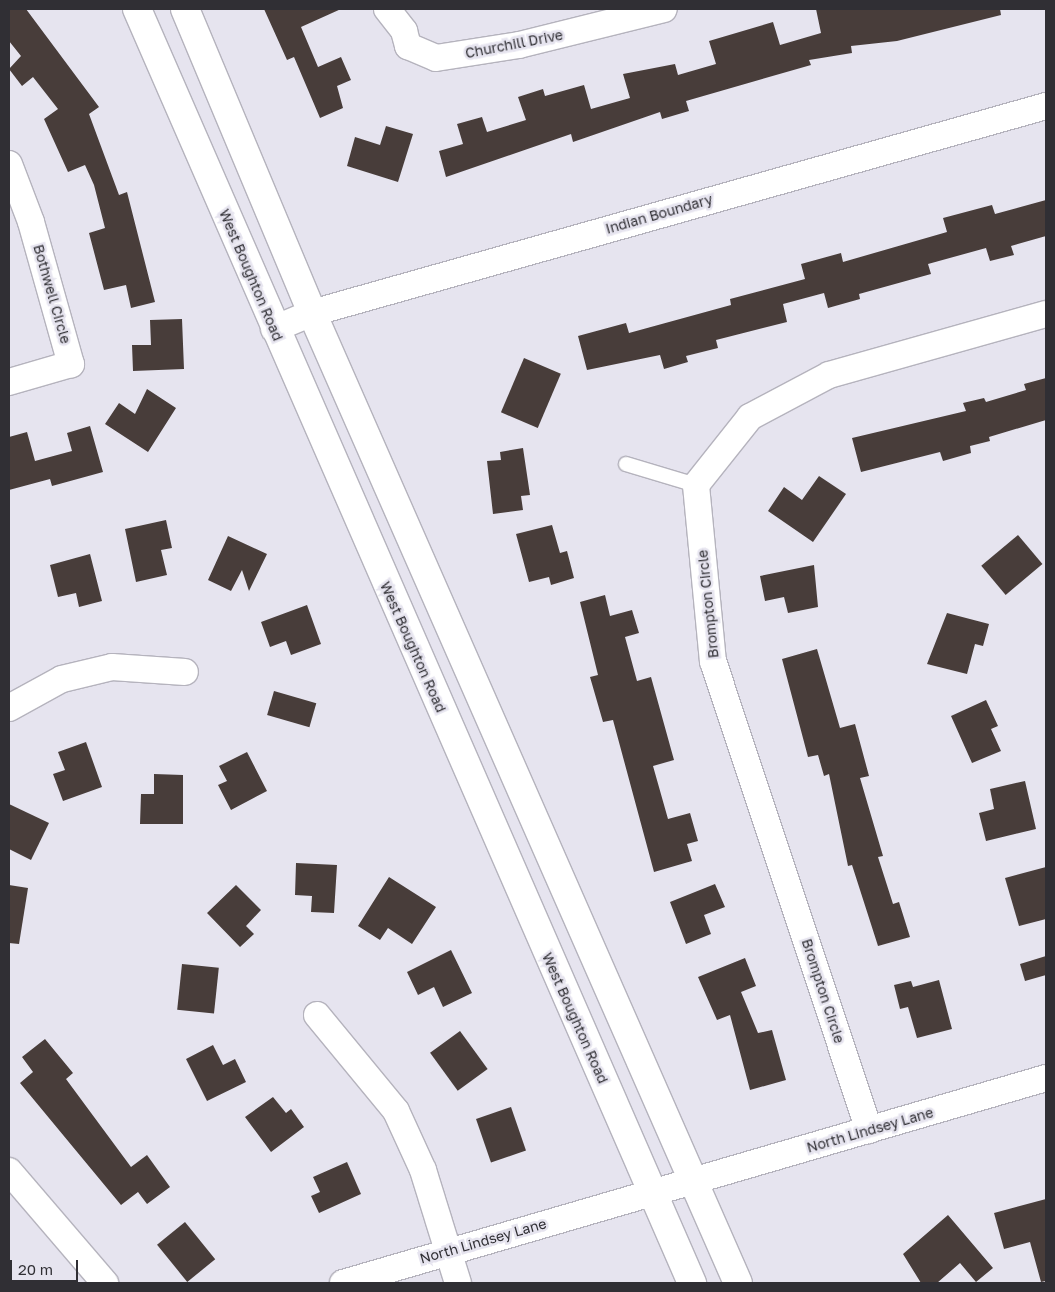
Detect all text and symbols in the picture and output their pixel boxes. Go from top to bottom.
street label: Churchill Drive [464,26,564,62]
street label: Indian Boundary [604,191,714,237]
street label: West Boughton Road [216,207,286,343]
street label: Bothwell Circle [30,243,74,345]
street label: Brompton Circle [694,549,722,659]
street label: West Boughton Road [377,579,449,715]
street label: Brompton Circle [798,937,848,1045]
street label: West Boughton Road [539,950,611,1086]
street label: North Lindsey Lane [805,1104,935,1156]
street label: North Lindsey Lane [418,1215,548,1267]
scale bar [12,1250,80,1282]
text: 20 m [18,1260,53,1278]

